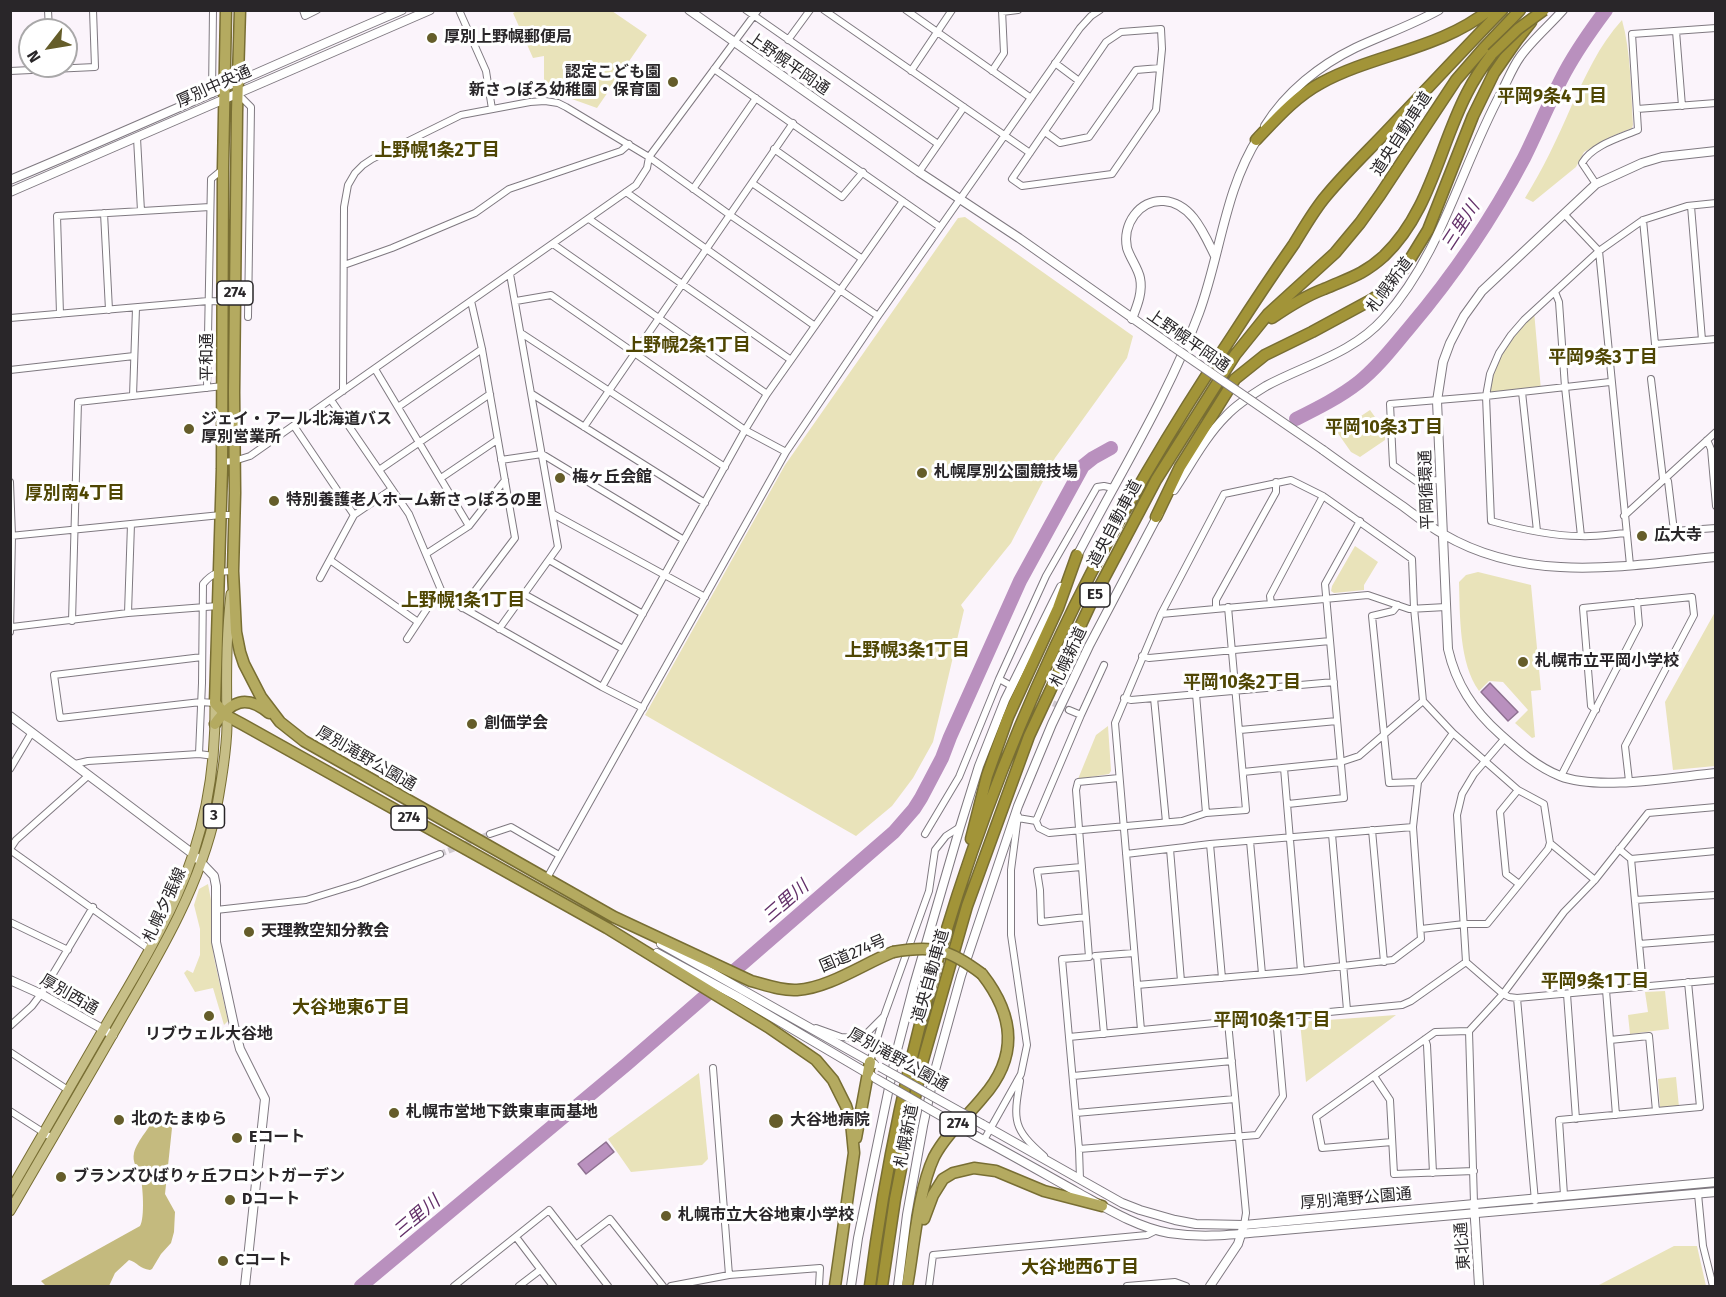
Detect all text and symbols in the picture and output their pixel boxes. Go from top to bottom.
north arrow [18,18,78,78]
place label: 厚別上野幌郵便局 [444,28,572,48]
street label: 上野幌平岡通 [743,29,833,99]
marker: 厚別上野幌郵便局 [425,31,439,45]
text: N [23,47,45,66]
street label: 厚別中央通 [174,62,254,112]
place label: 認定こども園 新さっぽろ幼稚園・保育園 [469,63,661,101]
marker: 認定こども園 新さっぽろ幼稚園・保育園 [666,75,680,89]
district label: 平岡9条4丁目 [1497,86,1607,108]
street label: 道央自動車道 [1368,89,1436,179]
district label: 上野幌1条2丁目 [374,140,500,162]
water label: 三里川 [1437,197,1485,255]
street label: 札幌新道 [1363,254,1417,316]
road number: 274 [217,281,253,305]
street label: 上野幌平岡通 [1143,306,1233,376]
street label: 平和通 [198,333,218,381]
district label: 上野幌2条1丁目 [625,335,751,357]
district label: 平岡9条3丁目 [1548,347,1658,369]
place label: ジェイ・アール北海道バス 厚別営業所 [201,410,392,448]
district label: 平岡10条3丁目 [1325,417,1443,439]
marker: ジェイ・アール北海道バス 厚別営業所 [182,422,196,436]
street label: 平岡循環通 [1416,450,1438,530]
place label: 札幌厚別公園競技場 [934,463,1078,483]
marker: 札幌厚別公園競技場 [915,466,929,480]
place label: 梅ヶ丘会館 [572,468,652,488]
marker: 梅ヶ丘会館 [553,471,567,485]
street label: 道央自動車道 [1084,477,1146,571]
district label: 厚別南4丁目 [25,483,125,505]
place label: 特別養護老人ホーム新さっぽろの里 [286,491,542,511]
marker: 特別養護老人ホーム新さっぽろの里 [267,494,281,508]
place label: 広大寺 [1654,526,1702,546]
marker: 広大寺 [1635,529,1649,543]
road number: E5 [1080,583,1110,607]
district label: 上野幌1条1丁目 [401,590,525,612]
street label: 札幌新道 [1047,624,1091,690]
district label: 上野幌3条1丁目 [844,640,970,662]
place label: 札幌市立平岡小学校 [1535,652,1679,672]
marker: 札幌市立平岡小学校 [1516,655,1530,669]
district label: 平岡10条2丁目 [1183,672,1301,694]
place label: 創価学会 [484,714,548,734]
marker: 創価学会 [465,717,479,731]
street label: 厚別滝野公園通 [313,723,419,795]
road number: 3 [204,804,224,828]
road number: 274 [391,806,427,830]
street label: 札幌夕張線 [139,865,191,945]
water label: 三里川 [759,876,813,928]
place label: 天理教空知分教会 [261,922,389,942]
marker: 天理教空知分教会 [242,925,256,939]
street label: 道央自動車道 [909,927,953,1025]
street label: 国道274号 [817,931,889,977]
street label: 厚別西通 [36,971,102,1019]
district label: 平岡9条1丁目 [1541,971,1649,993]
district label: 大谷地東6丁目 [292,997,410,1019]
marker: リブウェル大谷地 [202,1009,216,1023]
district label: 平岡10条1丁目 [1213,1010,1331,1032]
street label: 厚別滝野公園通 [844,1024,952,1096]
place label: リブウェル大谷地 [145,1025,273,1045]
place label: 札幌市営地下鉄東車両基地 [406,1103,598,1123]
street label: 札幌新道 [891,1103,923,1169]
marker: 札幌市営地下鉄東車両基地 [387,1106,401,1120]
place label: 北のたまゆら [131,1110,227,1130]
place label: 大谷地病院 [790,1111,870,1131]
marker: 大谷地病院 [767,1112,785,1130]
road number: 274 [940,1112,976,1136]
marker: 北のたまゆら [112,1113,126,1127]
place label: Eコート [249,1128,305,1148]
marker: Eコート [230,1131,244,1145]
place label: ブランズひばりヶ丘フロントガーデン [73,1167,345,1187]
marker: ブランズひばりヶ丘フロントガーデン [54,1170,68,1184]
street label: 厚別滝野公園通 [1299,1185,1413,1213]
place label: Dコート [242,1190,300,1210]
water label: 三里川 [389,1191,445,1243]
marker: Dコート [223,1193,237,1207]
place label: 札幌市立大谷地東小学校 [678,1206,854,1226]
marker: 札幌市立大谷地東小学校 [659,1209,673,1223]
street label: 東北通 [1452,1221,1474,1271]
place label: Cコート [235,1251,292,1271]
marker: Cコート [216,1254,230,1268]
district label: 大谷地西6丁目 [1021,1257,1139,1279]

